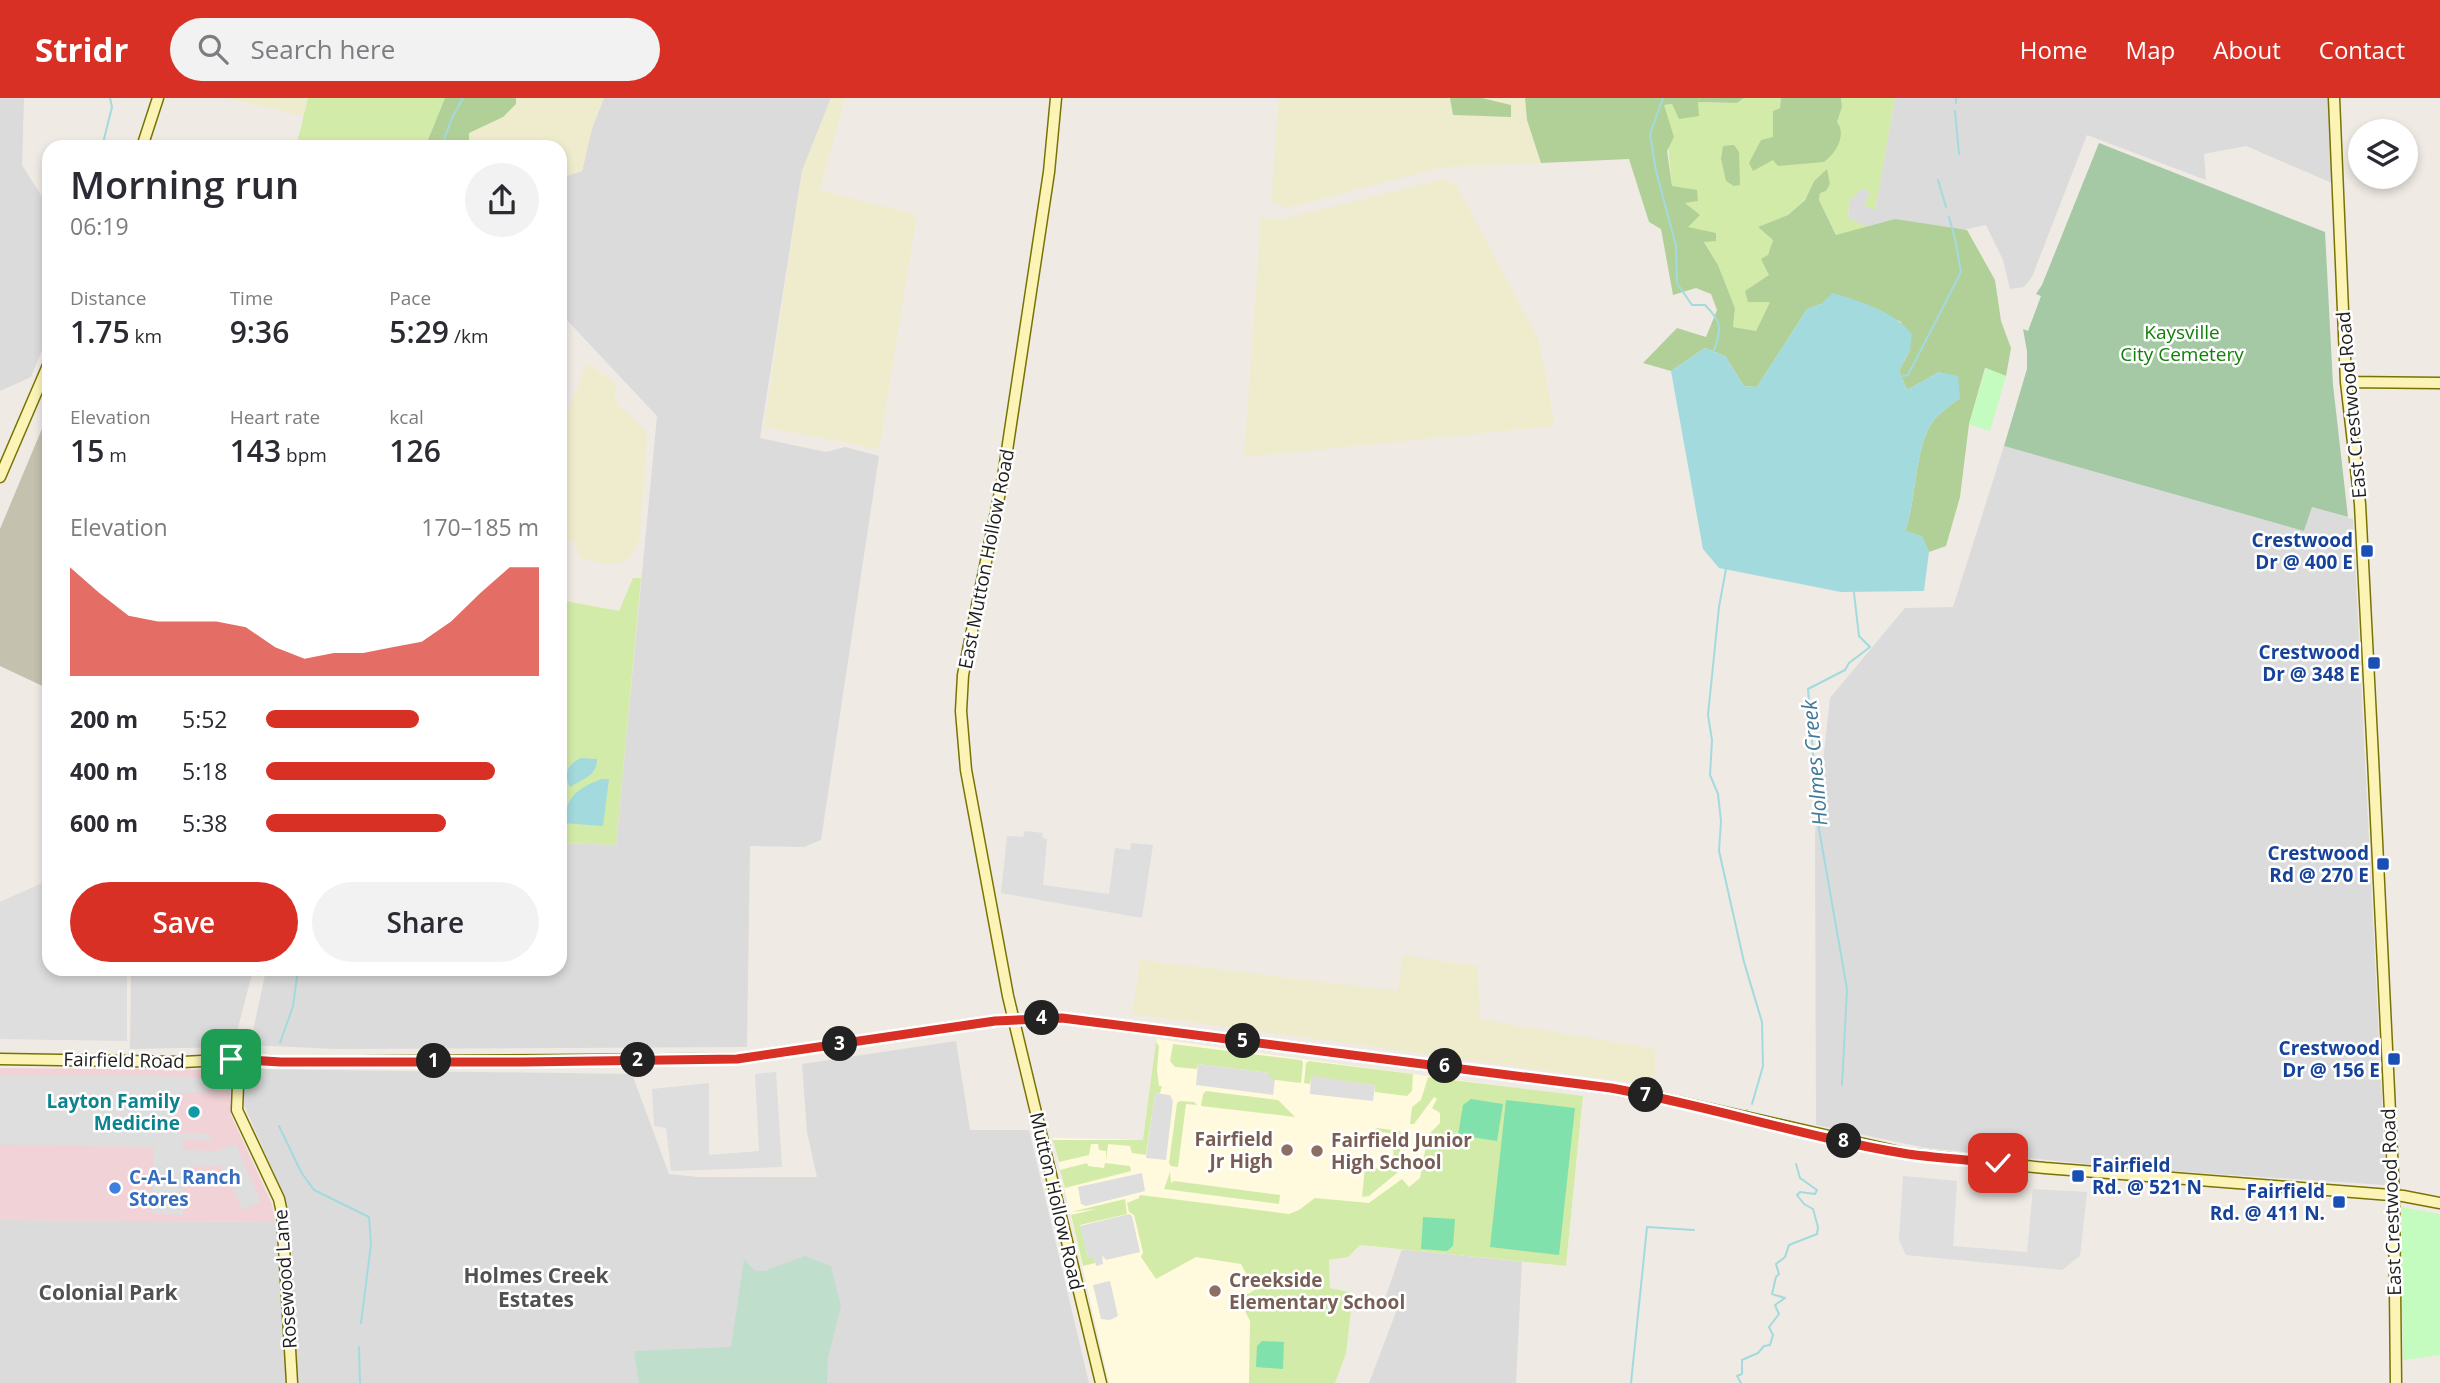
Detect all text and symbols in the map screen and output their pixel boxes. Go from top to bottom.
search box [170,18,660,81]
text: Stridr [35,27,128,72]
icon: search [194,30,232,68]
text: Search here [250,31,395,67]
text: Home [2020,33,2088,66]
text: Map [2126,33,2175,66]
text: About [2213,33,2281,66]
text: Contact [2319,33,2405,66]
map controls [2348,119,2418,189]
button: layers [2348,119,2418,189]
text: Morning run [70,158,299,210]
button: share [465,163,539,237]
text: 06:19 [70,210,129,242]
text: Distance [70,285,146,311]
text: Time [230,285,273,311]
text: Pace [389,285,431,311]
street label: East Crestwood Road [2330,310,2372,500]
text: 1.75 [70,311,130,352]
text: 9:36 [230,311,289,352]
text: 5:29 [389,311,449,352]
park label: Kaysville City Cemetery [2120,319,2244,367]
text: km [130,323,162,349]
text: /km [449,323,489,349]
text: Elevation [70,404,151,430]
text: Heart rate [230,404,320,430]
text: kcal [389,404,424,430]
text: 15 [70,430,104,471]
text: 143 [230,430,281,471]
text: 126 [389,430,441,471]
text: m [104,442,127,468]
text: bpm [281,442,327,468]
street label: East Mutton Hollow Road [952,447,1020,671]
text: Elevation [70,511,168,543]
text: 170–185 m [421,511,539,543]
place label: Crestwood Dr @ 400 E [2252,527,2353,575]
marker: Crestwood Dr @ 400 E [2359,543,2375,559]
place label: Crestwood Dr @ 348 E [2259,639,2360,687]
marker: Crestwood Dr @ 348 E [2366,655,2382,671]
water label: Holmes Creek [1794,698,1833,827]
text: 200 m [70,703,138,735]
text: 5:52 [182,703,228,735]
text: 400 m [70,755,138,787]
text: 5:18 [182,755,228,787]
text: 600 m [70,807,138,839]
text: 5:38 [182,807,228,839]
place label: Crestwood Rd @ 270 E [2268,840,2369,888]
marker: Crestwood Rd @ 270 E [2375,856,2391,872]
button: Save [70,882,298,962]
button: Share [312,882,539,962]
pin: 4 [1024,1000,1060,1035]
text: 4 [1036,1004,1047,1030]
pin: 5 [1226,1024,1260,1058]
pin: 3 [822,1026,858,1062]
text: 5 [1237,1027,1248,1053]
pin [201,1029,261,1089]
text: 3 [834,1030,845,1056]
place label: Crestwood Dr @ 156 E [2279,1035,2380,1083]
icon: arrive [212,1040,250,1078]
pin: 2 [620,1042,656,1077]
pin: 1 [416,1044,452,1079]
street label: Fairfield Road [63,1046,185,1074]
text: 2 [632,1046,643,1072]
text: 1 [428,1047,439,1073]
pin: 6 [1428,1048,1462,1084]
marker: Crestwood Dr @ 156 E [2386,1051,2402,1067]
text: 6 [1439,1052,1450,1078]
pin: 7 [1628,1077,1664,1112]
text: 7 [1640,1081,1651,1107]
place label: Layton Family Medicine [47,1088,180,1136]
marker: Layton Family Medicine [186,1104,202,1120]
street label: East Crestwood Road [2375,1108,2407,1296]
street label: Mutton Hollow Road [1024,1110,1090,1292]
pin: 8 [1826,1124,1862,1158]
place label: Fairfield Jr High [1194,1126,1273,1174]
place label: Fairfield Junior High School [1331,1127,1472,1175]
text: 8 [1838,1127,1849,1153]
pin [1968,1133,2028,1193]
marker: Fairfield Jr High [1279,1142,1295,1158]
marker: Fairfield Junior High School [1309,1143,1325,1159]
icon: check [1979,1144,2017,1182]
place label: Fairfield Rd. @ 521 N [2092,1152,2202,1200]
place label: C-A-L Ranch Stores [129,1164,241,1212]
marker: Fairfield Rd. @ 521 N [2070,1168,2086,1184]
place label: Fairfield Rd. @ 411 N. [2210,1178,2325,1226]
marker: C-A-L Ranch Stores [107,1180,123,1196]
marker: Fairfield Rd. @ 411 N. [2331,1194,2347,1210]
street label: Rosewood Lane [267,1208,303,1350]
district label: Holmes Creek Estates [463,1261,610,1313]
place label: Creekside Elementary School [1229,1267,1405,1315]
district label: Colonial Park [39,1278,178,1306]
marker: Creekside Elementary School [1207,1283,1223,1299]

